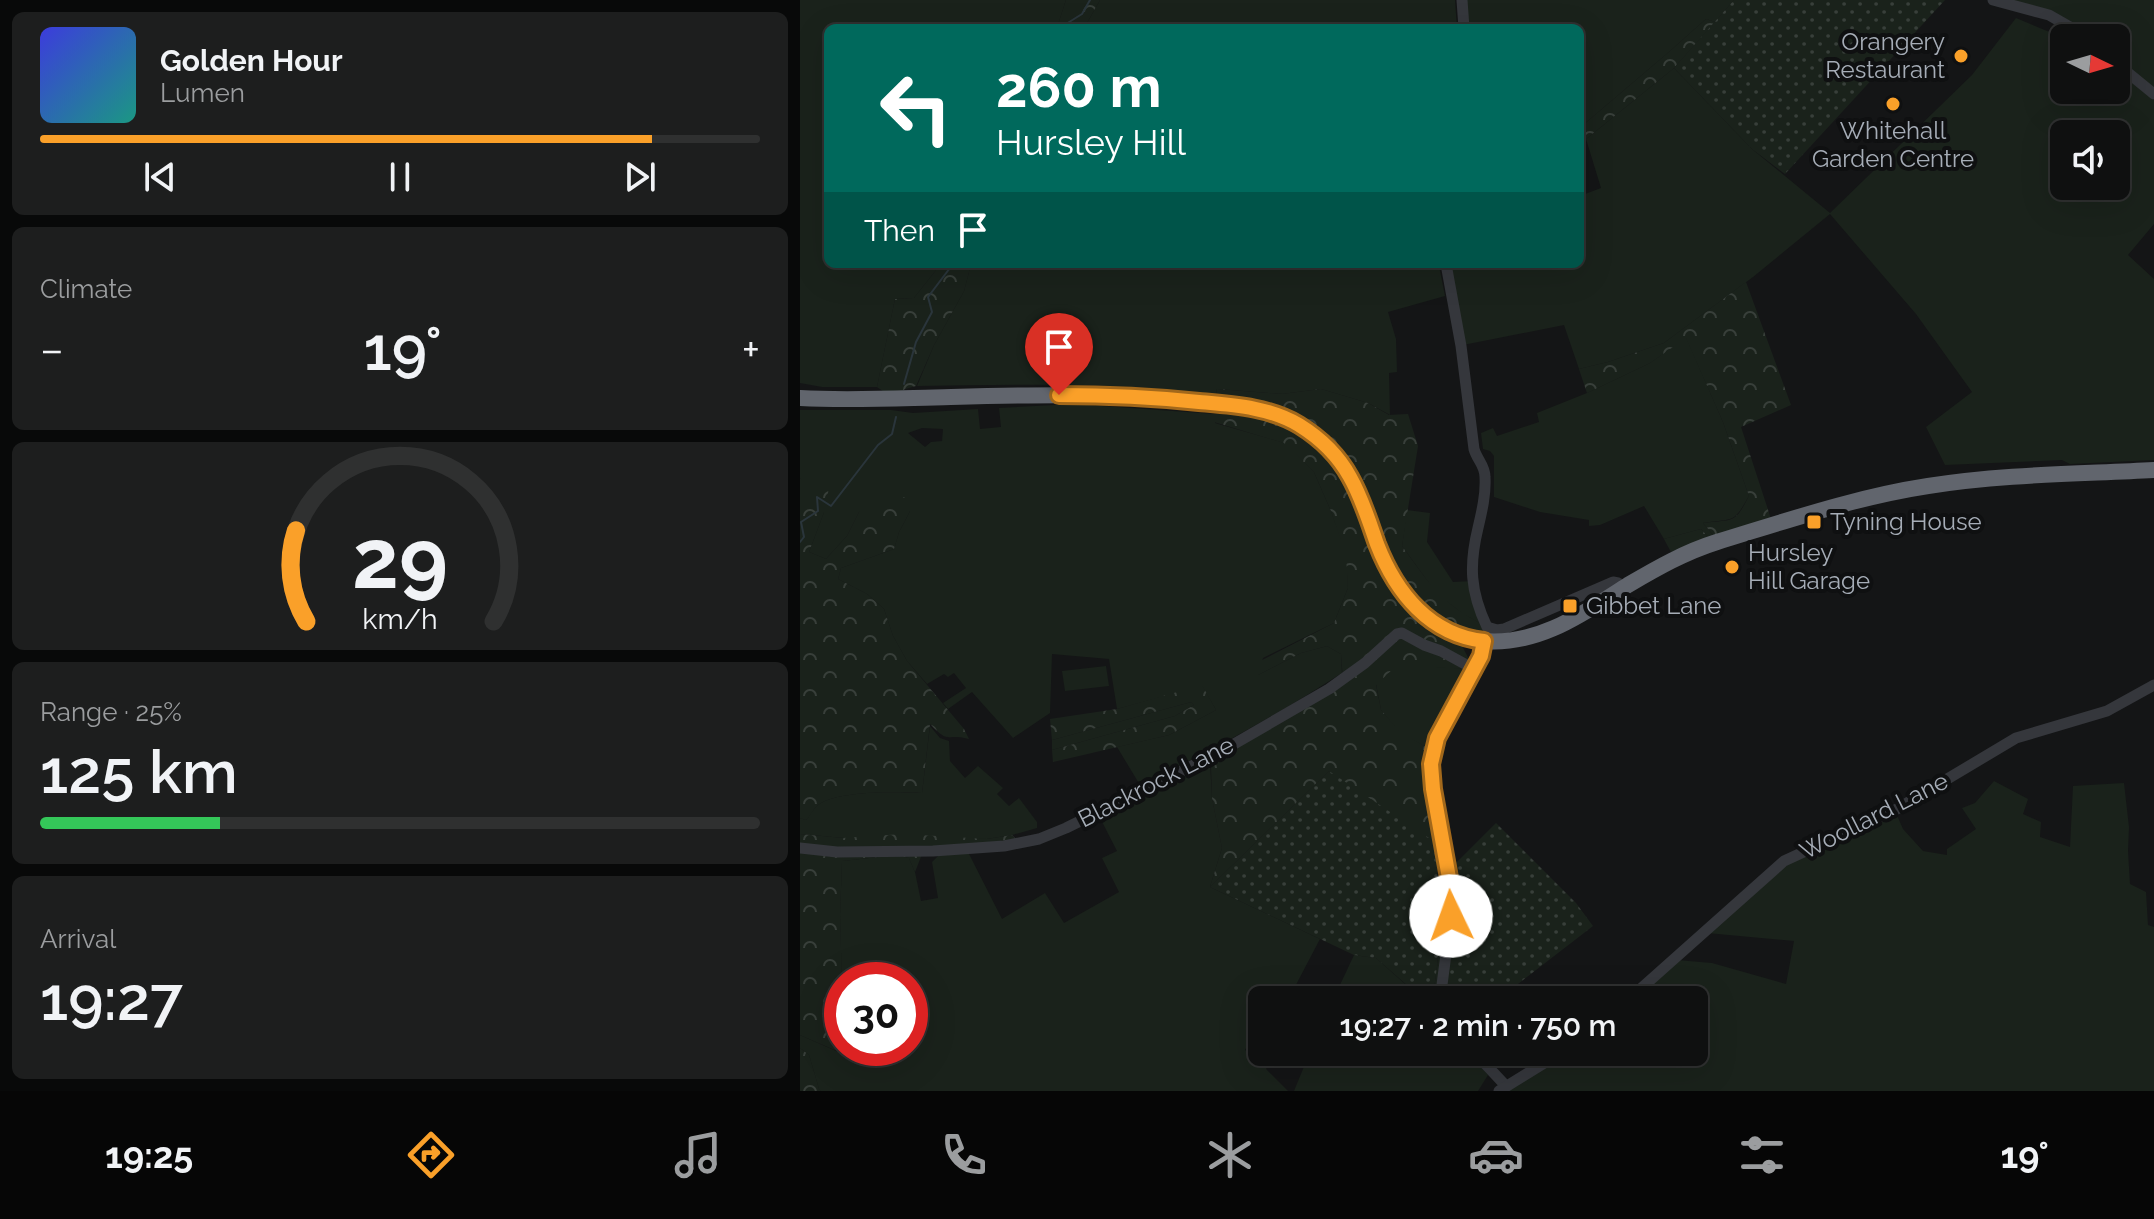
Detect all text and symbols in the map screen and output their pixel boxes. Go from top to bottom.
north arrow [2050,24,2130,104]
map controls [2050,24,2130,200]
place label: Orangery Restaurant [1825,27,1945,84]
text: Golden Hour [160,43,343,78]
marker: Orangery Restaurant [1952,47,1970,65]
text: 260 m [996,54,1162,120]
icon: left [864,56,968,160]
text: Lumen [160,78,245,108]
marker: Whitehall Garden Centre [1884,95,1902,113]
place label: Whitehall Garden Centre [1812,116,1974,173]
button: sound [2050,120,2130,200]
text: Hursley Hill [996,121,1186,163]
icon: previous [138,155,182,199]
icon: pause [378,155,422,199]
icon: next [618,155,662,199]
icon: arrive [951,208,995,252]
text: Then [864,213,935,248]
text: Climate [40,274,132,304]
pin [1025,313,1093,395]
text: 19° [363,314,442,384]
text: − [40,324,64,375]
text: + [742,324,760,375]
icon: arrive [1037,325,1081,369]
place label: Tyning House [1830,507,1982,536]
text: 29 [352,509,448,606]
marker: Tyning House [1805,513,1823,531]
place label: Hursley Hill Garage [1748,538,1870,595]
marker: Hursley Hill Garage [1723,558,1741,576]
place label: Gibbet Lane [1586,591,1721,620]
marker: Gibbet Lane [1561,597,1579,615]
text: km/h [362,602,438,636]
text: Range · 25% [40,697,182,727]
street label: Blackrock Lane [1073,730,1239,833]
text: 125 km [40,737,238,807]
street label: Woollard Lane [1795,766,1953,865]
position arrow [1409,874,1493,958]
text: Arrival [40,924,116,954]
speed limit sign: 30 [824,962,928,1066]
text: 19:27 [40,964,183,1034]
text: 19:27 · 2 min · 750 m [1340,1008,1616,1043]
icon: directions [403,1127,459,1183]
icon: music [670,1127,726,1183]
icon: phone [936,1127,992,1183]
icon: climate [1202,1127,1258,1183]
icon: car [1468,1127,1524,1183]
icon: filters [1734,1127,1790,1183]
text: 19:25 [105,1134,193,1176]
text: 19° [2001,1134,2049,1176]

